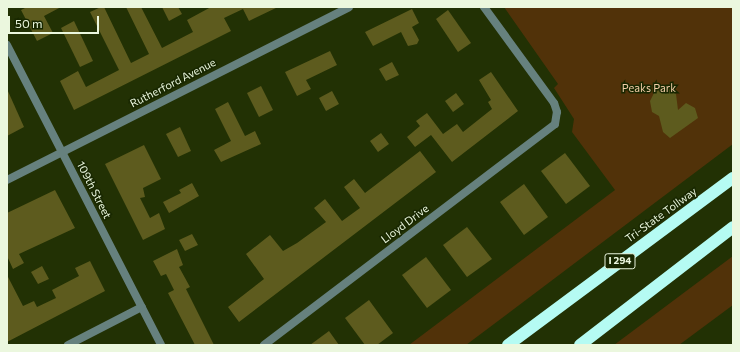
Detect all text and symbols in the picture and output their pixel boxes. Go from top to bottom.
scale bar [10,8,101,34]
text: 50 m [15,16,43,30]
street label: Rutherford Avenue [128,56,218,110]
park label: Peaks Park [622,81,676,95]
street label: 109th Street [74,159,114,221]
street label: Tri-State Tollway [623,185,699,245]
street label: Lloyd Drive [379,202,431,246]
road number: I 294 [604,253,636,269]

